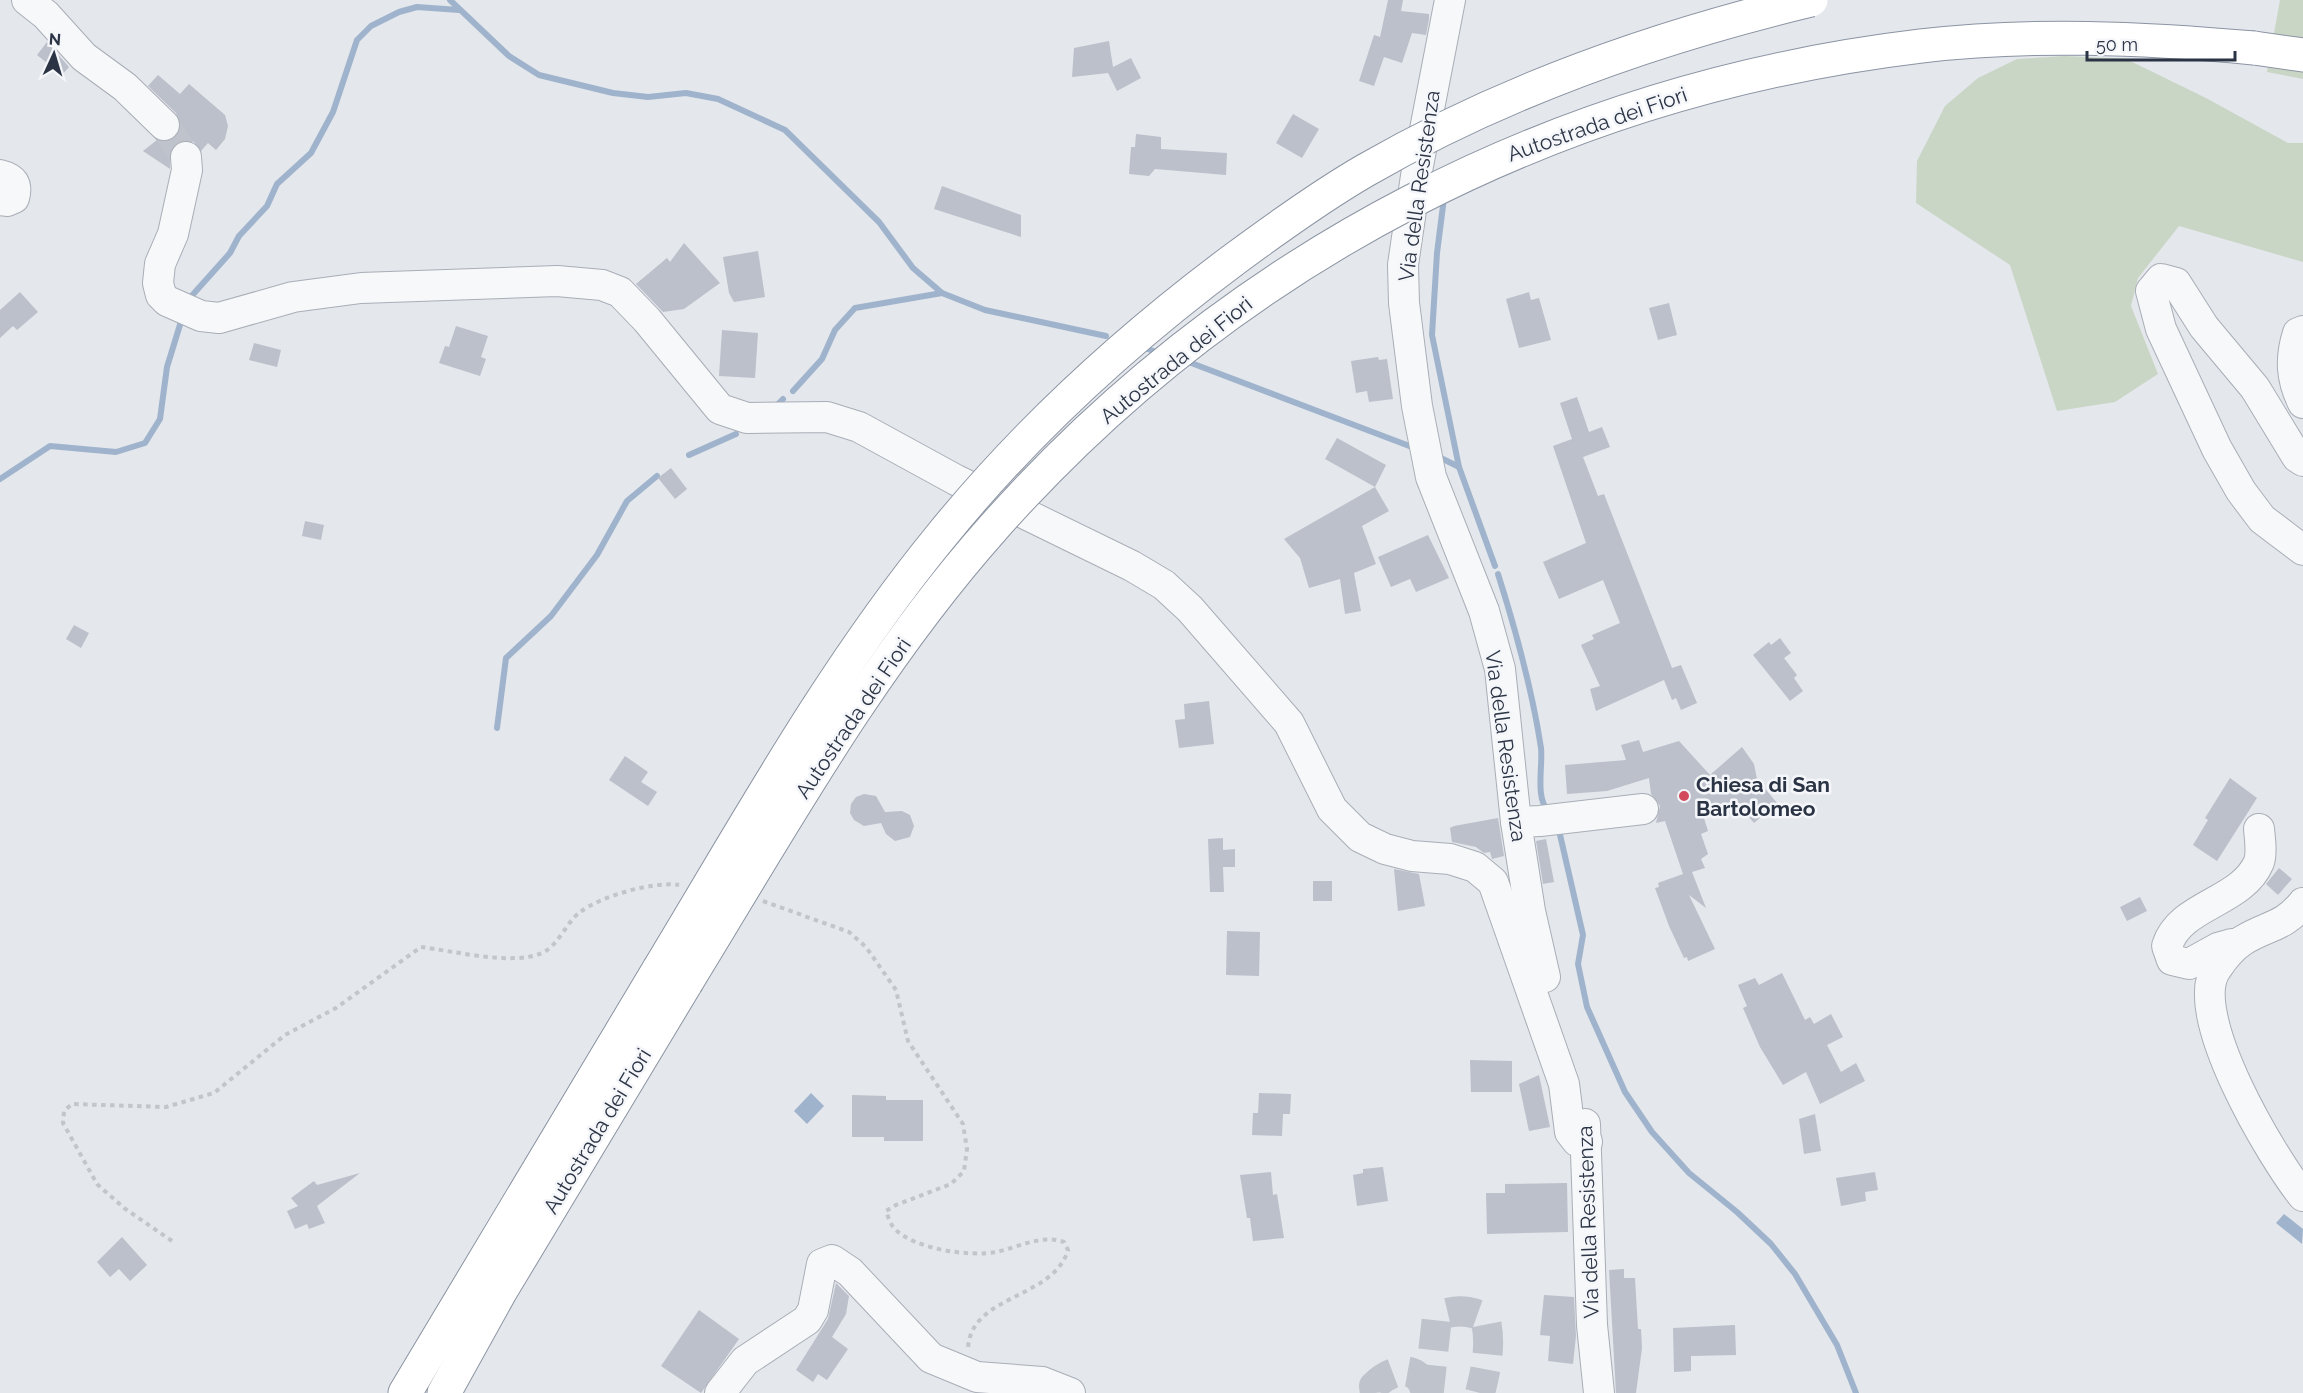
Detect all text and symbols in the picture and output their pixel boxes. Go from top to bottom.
north arrow [24,24,84,84]
scale bar [2087,24,2236,62]
text: N [48,30,62,49]
text: 50 m [2096,34,2138,55]
street label: Autostrada dei Fiori [1504,82,1690,166]
street label: Via della Resistenza [1393,89,1445,283]
street label: Autostrada dei Fiori [1095,291,1257,429]
street label: Autostrada dei Fiori [790,633,916,803]
street label: Via della Resistenza [1480,649,1532,843]
place label: Chiesa di San Bartolomeo [1696,772,1830,821]
marker: Chiesa di San Bartolomeo [1677,789,1691,803]
street label: Autostrada dei Fiori [538,1044,656,1218]
street label: Via della Resistenza [1572,1125,1604,1319]

